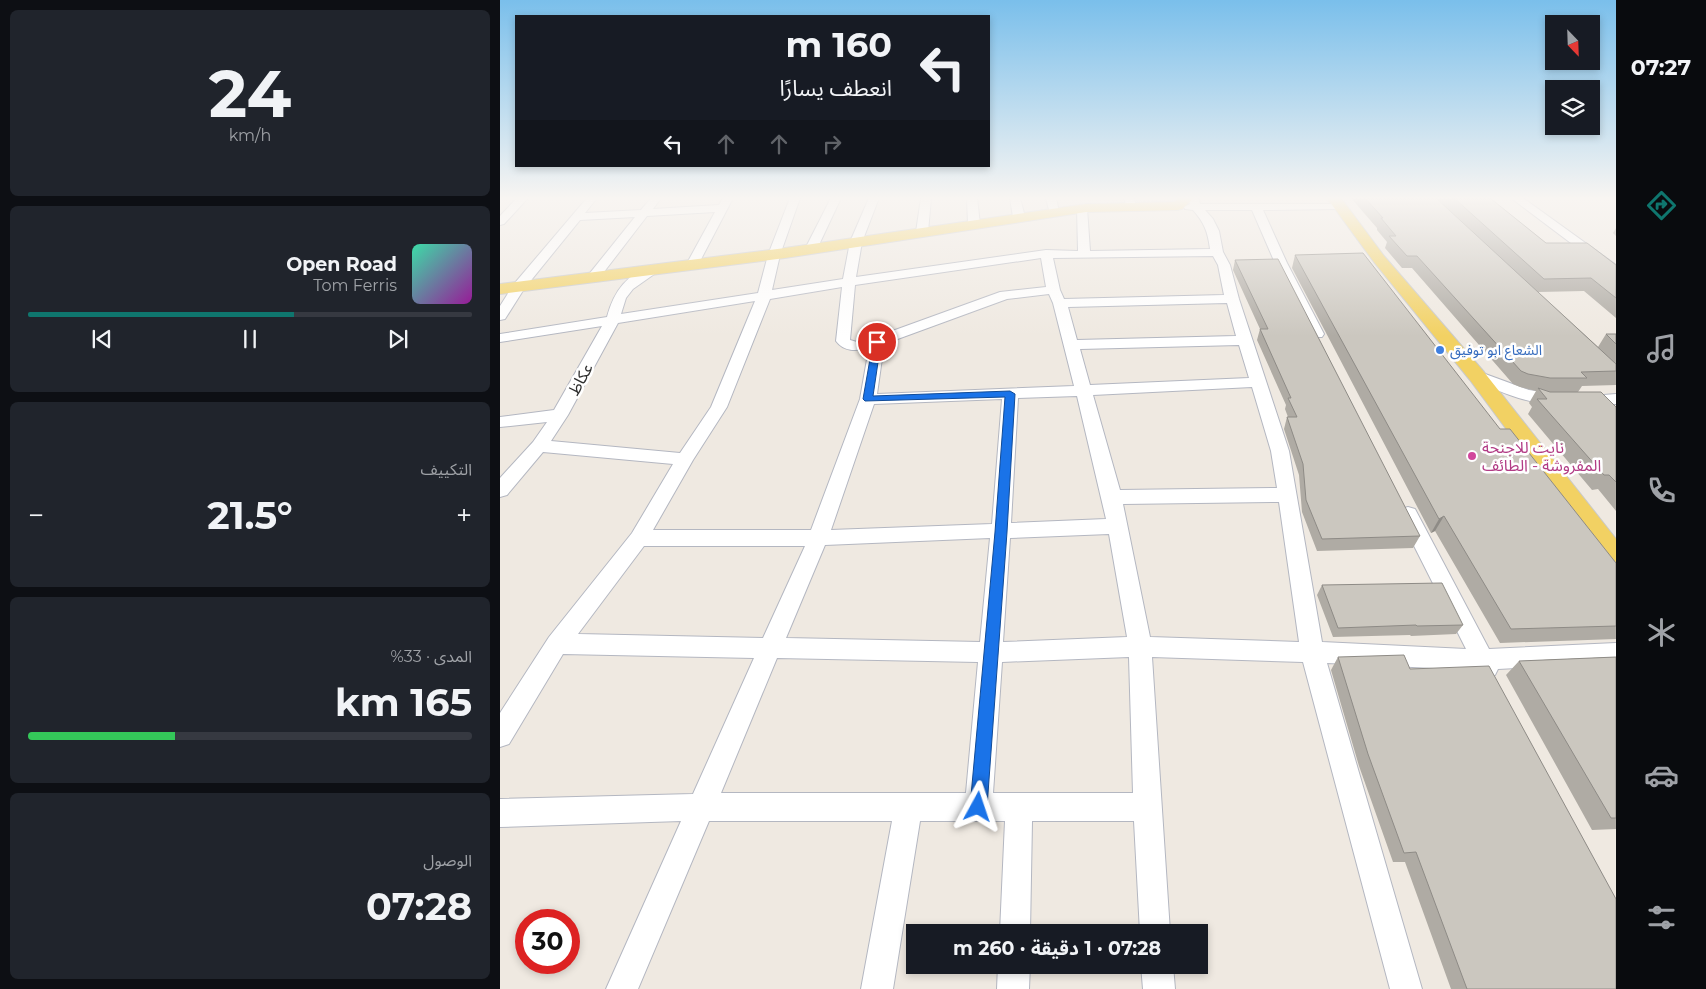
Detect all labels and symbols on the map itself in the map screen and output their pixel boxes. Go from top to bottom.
north arrow [1545,15,1600,70]
pin [856,321,898,363]
place label: الشعاع ابو توفيق [1450,341,1542,361]
marker: الشعاع ابو توفيق [1434,344,1446,356]
street label: عكاظ [564,360,597,398]
place label: نايت للاجنحة المفروشة - الطائف [1482,438,1601,475]
marker: نايت للاجنحة المفروشة - الطائف [1466,450,1478,462]
position arrow [951,780,1003,832]
speed limit sign: 30 [515,909,580,974]

